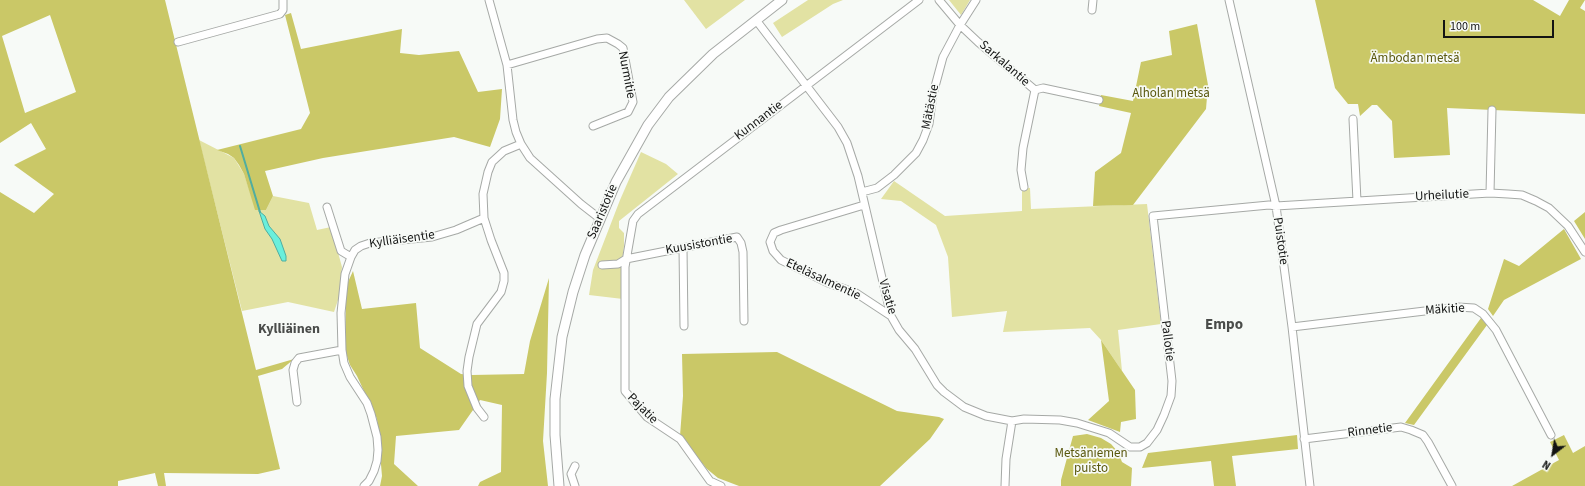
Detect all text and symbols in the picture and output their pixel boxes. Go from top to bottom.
scale bar [1445,12,1556,38]
text: 100 m [1450,18,1480,35]
street label: Sarkalantie [976,38,1032,90]
street label: Nurmitie [614,50,638,100]
park label: Ämbodan metsä [1371,51,1459,67]
street label: Mätästie [919,83,943,131]
park label: Alholan metsä [1132,86,1210,102]
street label: Kunnantie [732,98,786,144]
street label: Saaristotie [584,182,622,242]
street label: Urheilutie [1415,187,1469,205]
street label: Puistotie [1269,216,1291,266]
street label: Kylliäisentie [368,228,436,252]
street label: Kuusistontie [664,231,734,259]
street label: Eteläsalmentie [783,256,863,304]
street label: Visatie [875,278,899,316]
street label: Mäkitie [1425,301,1465,319]
district label: Empo [1205,317,1243,335]
street label: Pallotie [1157,320,1177,362]
district label: Kylliäinen [258,322,320,338]
street label: Pajatie [623,390,661,428]
street label: Rinnetie [1347,421,1393,441]
north arrow [1533,434,1573,474]
park label: Metsäniemen puisto [1054,446,1128,477]
text: N [1540,456,1554,473]

